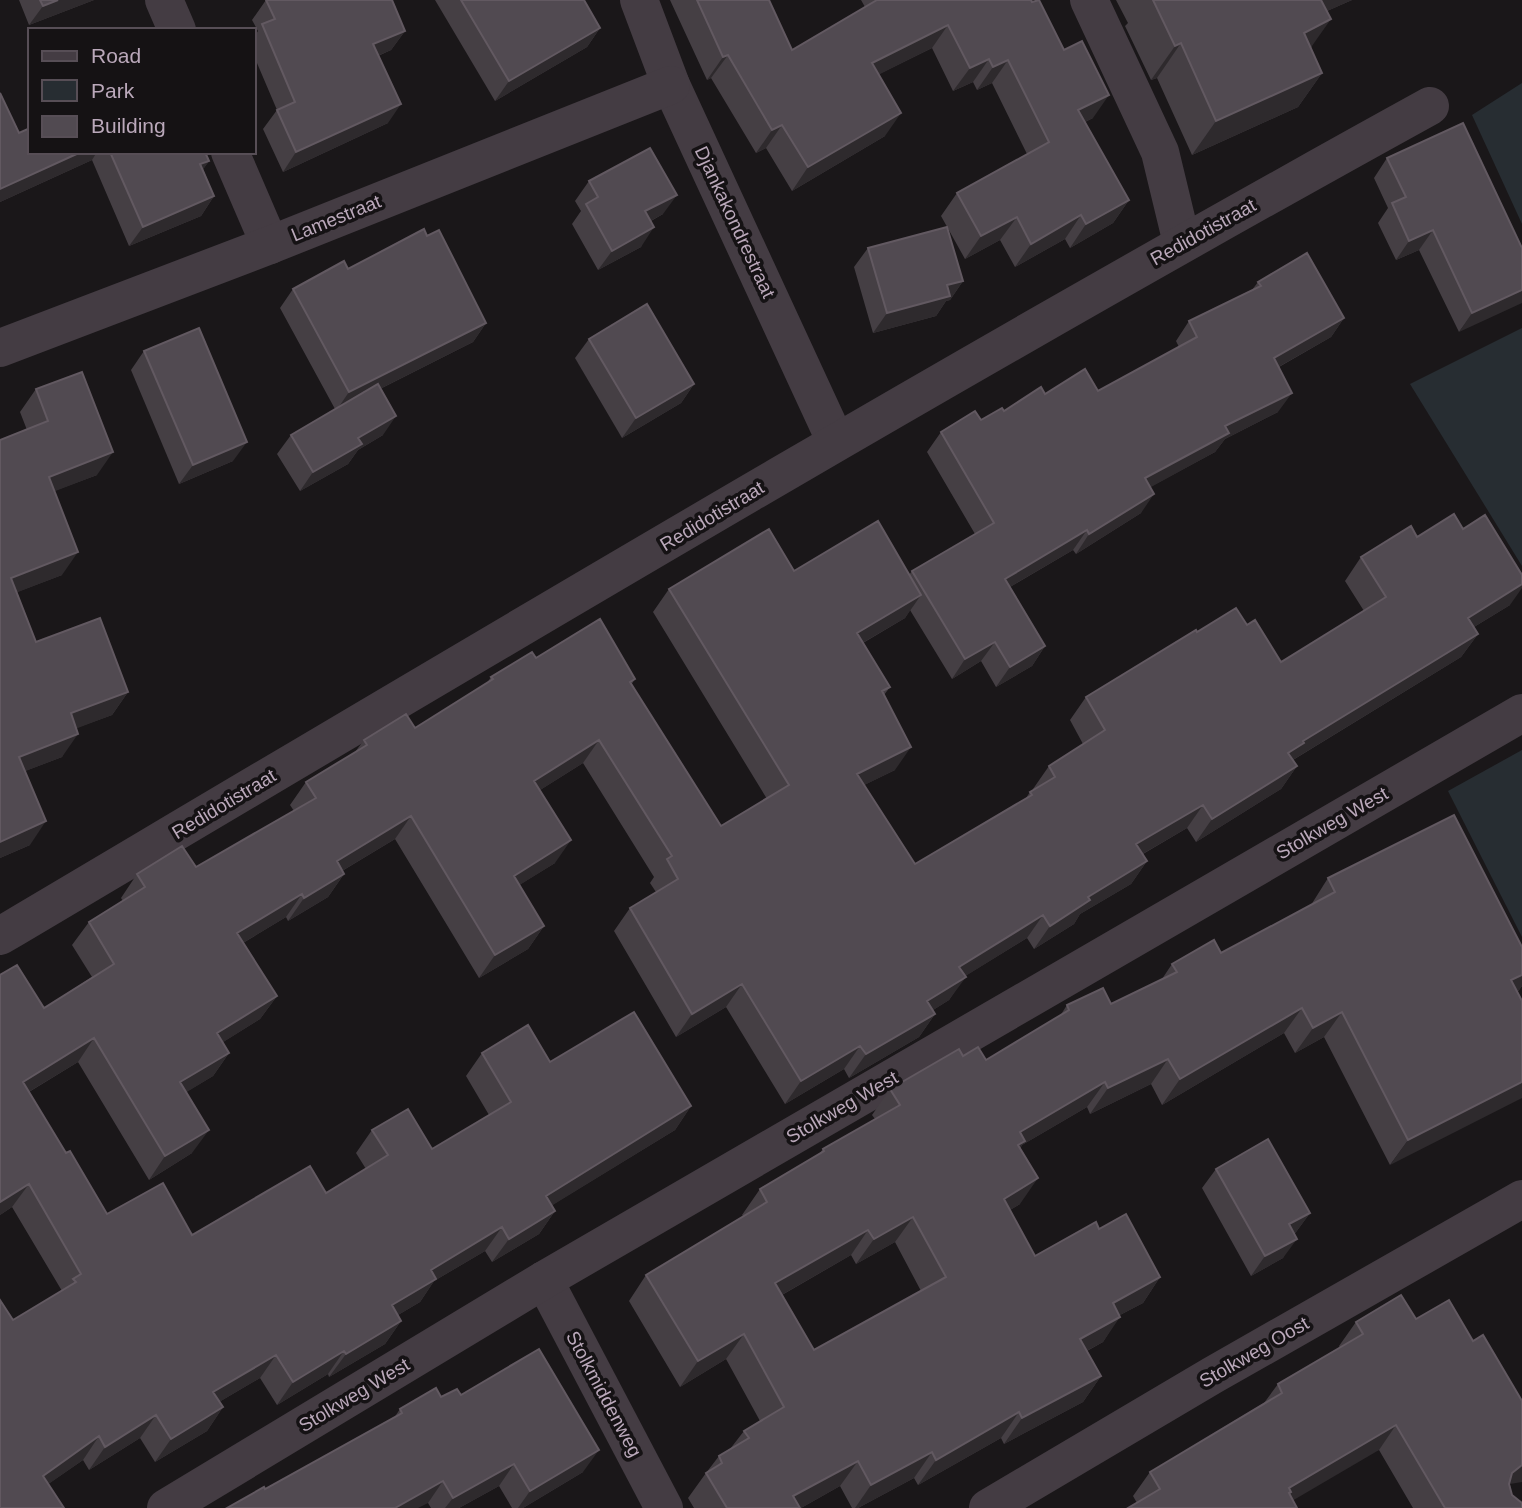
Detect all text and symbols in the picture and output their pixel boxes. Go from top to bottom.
legend [28,28,256,154]
text: Road [91,44,141,67]
text: Park [91,79,135,102]
text: Building [91,114,166,137]
street label: Djankakondrestraat [691,143,780,302]
street label: Lamestraat [288,190,385,246]
street label: Redidotistraat [1147,194,1260,270]
street label: Redidotistraat [656,476,768,555]
street label: Redidotistraat [168,764,280,843]
street label: Stolkweg West [1272,782,1392,863]
street label: Stolkweg West [782,1066,902,1147]
street label: Stolkweg Oost [1196,1312,1313,1392]
street label: Stolkmiddenweg [562,1328,646,1460]
street label: Stolkweg West [295,1353,414,1436]

